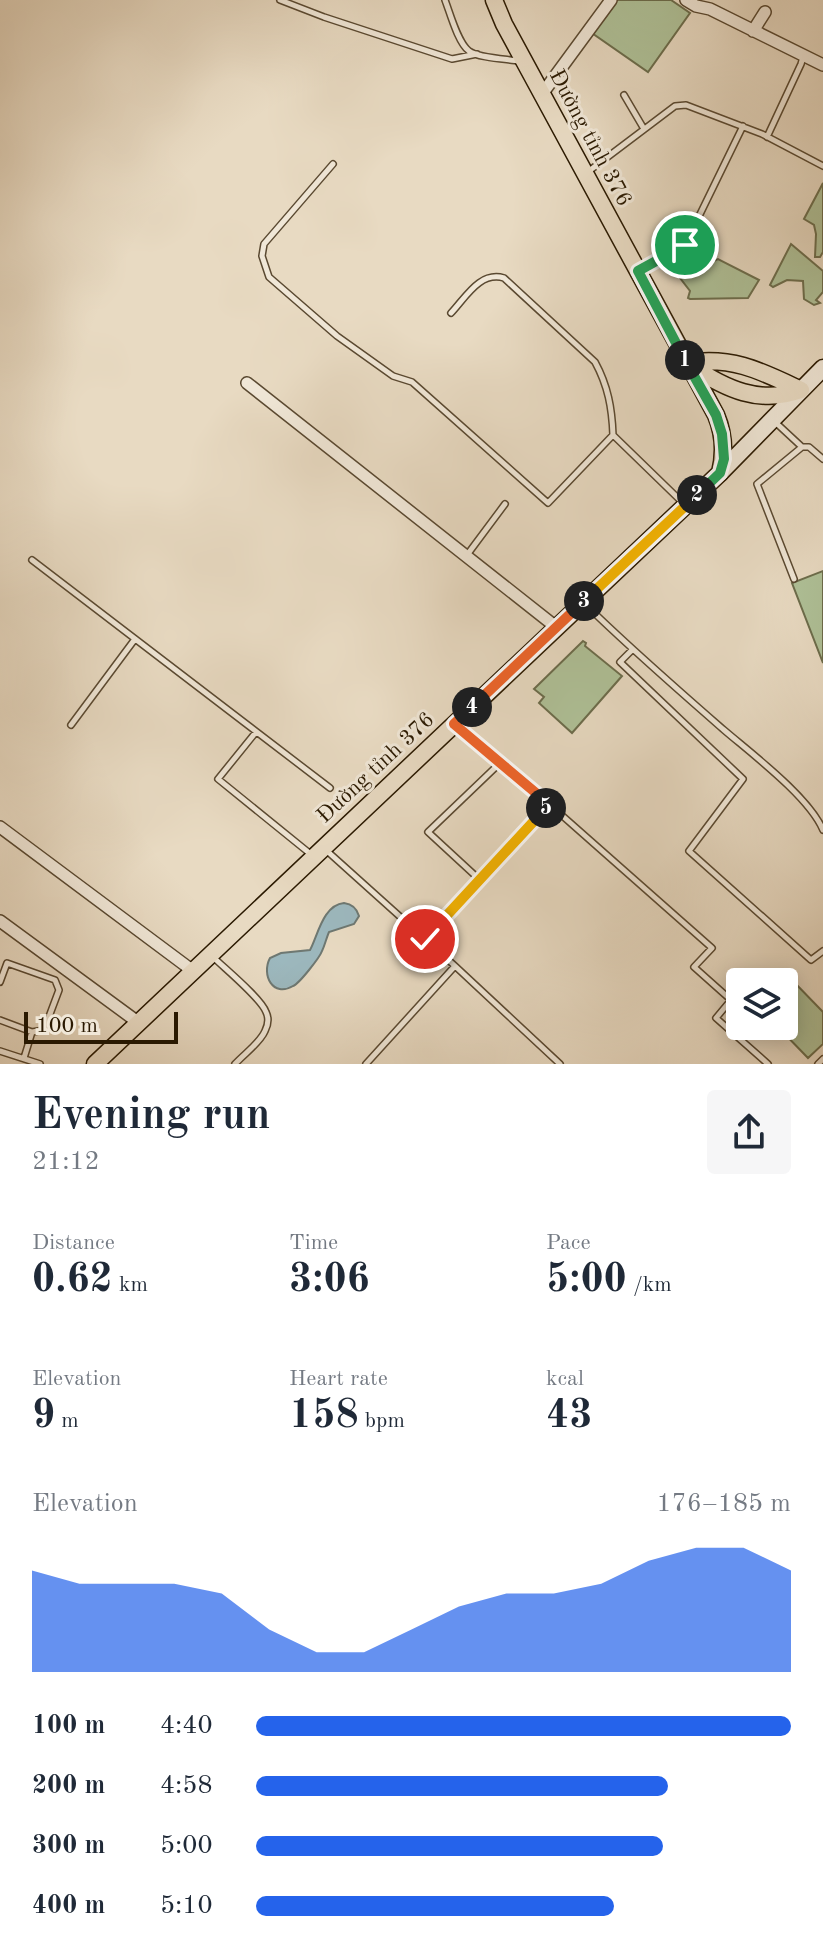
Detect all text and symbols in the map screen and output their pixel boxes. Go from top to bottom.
street label: Đường tỉnh 376 [545,66,635,210]
pin [651,211,719,279]
icon: arrive [663,223,707,267]
pin: 1 [665,340,705,380]
text: 1 [679,349,691,371]
pin: 2 [677,475,717,515]
text: 2 [691,484,703,506]
pin: 3 [564,581,604,621]
text: 3 [578,590,590,612]
pin: 4 [452,687,492,727]
text: 4 [466,696,478,718]
street label: Đường tỉnh 376 [313,708,439,828]
pin: 5 [526,788,566,828]
text: 5 [540,797,552,819]
pin [391,905,459,973]
icon: check [403,917,447,961]
map controls [726,968,798,1040]
button: layers [726,968,798,1040]
scale bar [24,1008,178,1044]
text: 100 m [36,1015,98,1037]
button: share [707,1090,791,1174]
text: Evening run [32,1094,270,1138]
text: 21:12 [32,1149,100,1175]
text: Distance [32,1232,115,1254]
text: Time [289,1232,338,1254]
text: Pace [546,1232,591,1254]
text: 0.62 [32,1261,113,1301]
text: 3:06 [289,1261,370,1301]
text: 5:00 [546,1261,627,1301]
text: km [113,1274,148,1296]
text: /km [627,1274,672,1296]
text: Elevation [32,1368,122,1390]
text: Heart rate [289,1368,388,1390]
text: kcal [546,1368,584,1390]
text: 9 [32,1397,55,1437]
text: 158 [289,1397,359,1437]
text: 43 [546,1397,592,1437]
text: m [55,1410,79,1432]
text: bpm [359,1410,405,1432]
text: Elevation [32,1491,138,1517]
text: 176–185 m [656,1491,791,1517]
text: 100 m [32,1713,105,1739]
text: 4:40 [160,1713,213,1739]
text: 200 m [32,1773,105,1799]
text: 4:58 [160,1773,213,1799]
text: 300 m [32,1833,105,1859]
text: 5:00 [160,1833,213,1859]
text: 400 m [32,1893,105,1919]
text: 5:10 [160,1893,213,1919]

